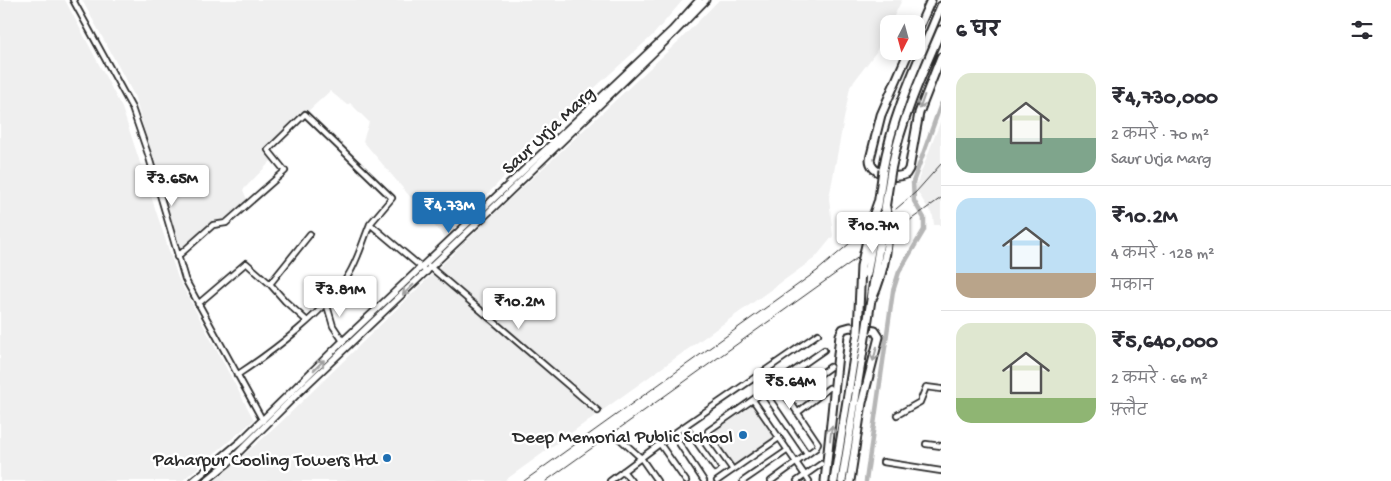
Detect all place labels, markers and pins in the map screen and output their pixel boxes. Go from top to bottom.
pin: ₹3.65M [131,164,213,207]
pin: ₹4.73M [408,192,490,234]
pin: ₹10.7M [832,212,914,254]
pin: ₹3.81M [299,276,381,318]
pin: ₹10.2M [478,288,560,330]
pin: ₹5.64M [749,368,831,410]
place label: Deep Memorial Public School [511,427,733,450]
marker: Deep Memorial Public School [737,429,749,441]
place label: Paharpur Cooling Towers ltd [152,450,379,473]
marker: Paharpur Cooling Towers ltd [381,452,393,464]

